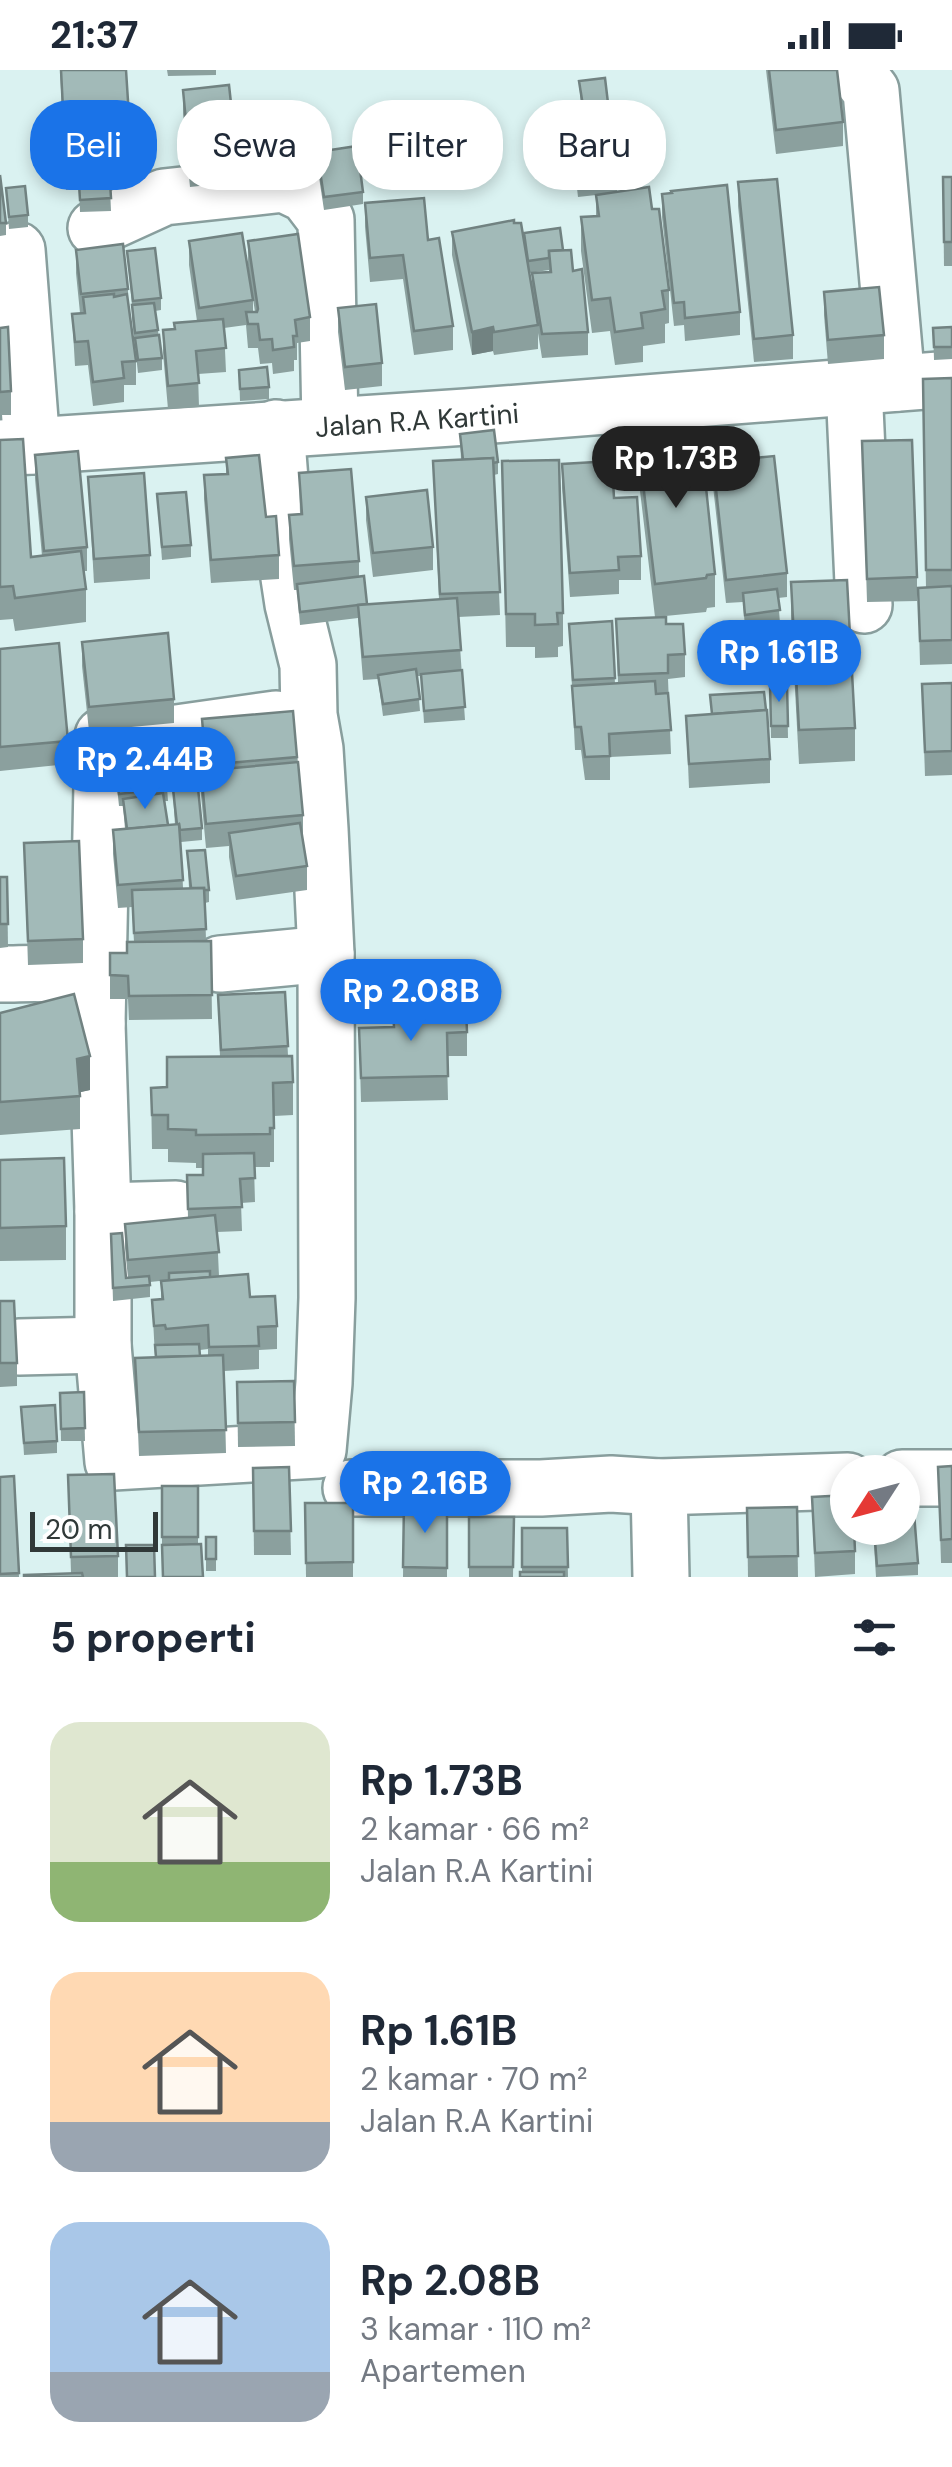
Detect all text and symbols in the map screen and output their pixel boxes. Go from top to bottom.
text: 21:37 [50,10,138,60]
chip: Beli [30,100,157,190]
chip: Sewa [177,100,332,190]
chip: Filter [352,100,503,190]
chip: Baru [523,100,666,190]
street label: Jalan R.A Kartini [314,394,520,445]
pin: Rp 1.73B [573,426,779,511]
text: Rp 1.73B [614,437,738,479]
pin: Rp 1.61B [676,620,882,705]
text: Rp 1.61B [719,631,839,673]
pin: Rp 2.44B [42,727,248,812]
text: Rp 2.44B [76,738,214,780]
pin: Rp 2.08B [308,959,514,1044]
text: Rp 2.08B [342,970,480,1012]
pin: Rp 2.16B [322,1451,528,1536]
north arrow [830,1455,920,1545]
map controls [830,1455,920,1545]
text: Rp 2.16B [362,1462,488,1504]
scale bar [30,1507,158,1552]
text: 20 m [45,1511,112,1548]
text: 5 properti [50,1610,256,1665]
icon: filters [847,1610,902,1665]
text: Rp 1.73B [360,1753,523,1808]
icon: home [130,1762,250,1882]
text: 2 kamar · 66 m² [360,1808,589,1850]
text: Jalan R.A Kartini [360,1850,593,1892]
text: Rp 1.61B [360,2003,517,2058]
icon: home [130,2012,250,2132]
text: 2 kamar · 70 m² [360,2058,588,2100]
text: Jalan R.A Kartini [360,2100,593,2142]
text: Rp 2.08B [360,2253,540,2308]
icon: home [130,2262,250,2382]
text: 3 kamar · 110 m² [360,2308,591,2350]
text: Apartemen [360,2350,526,2392]

